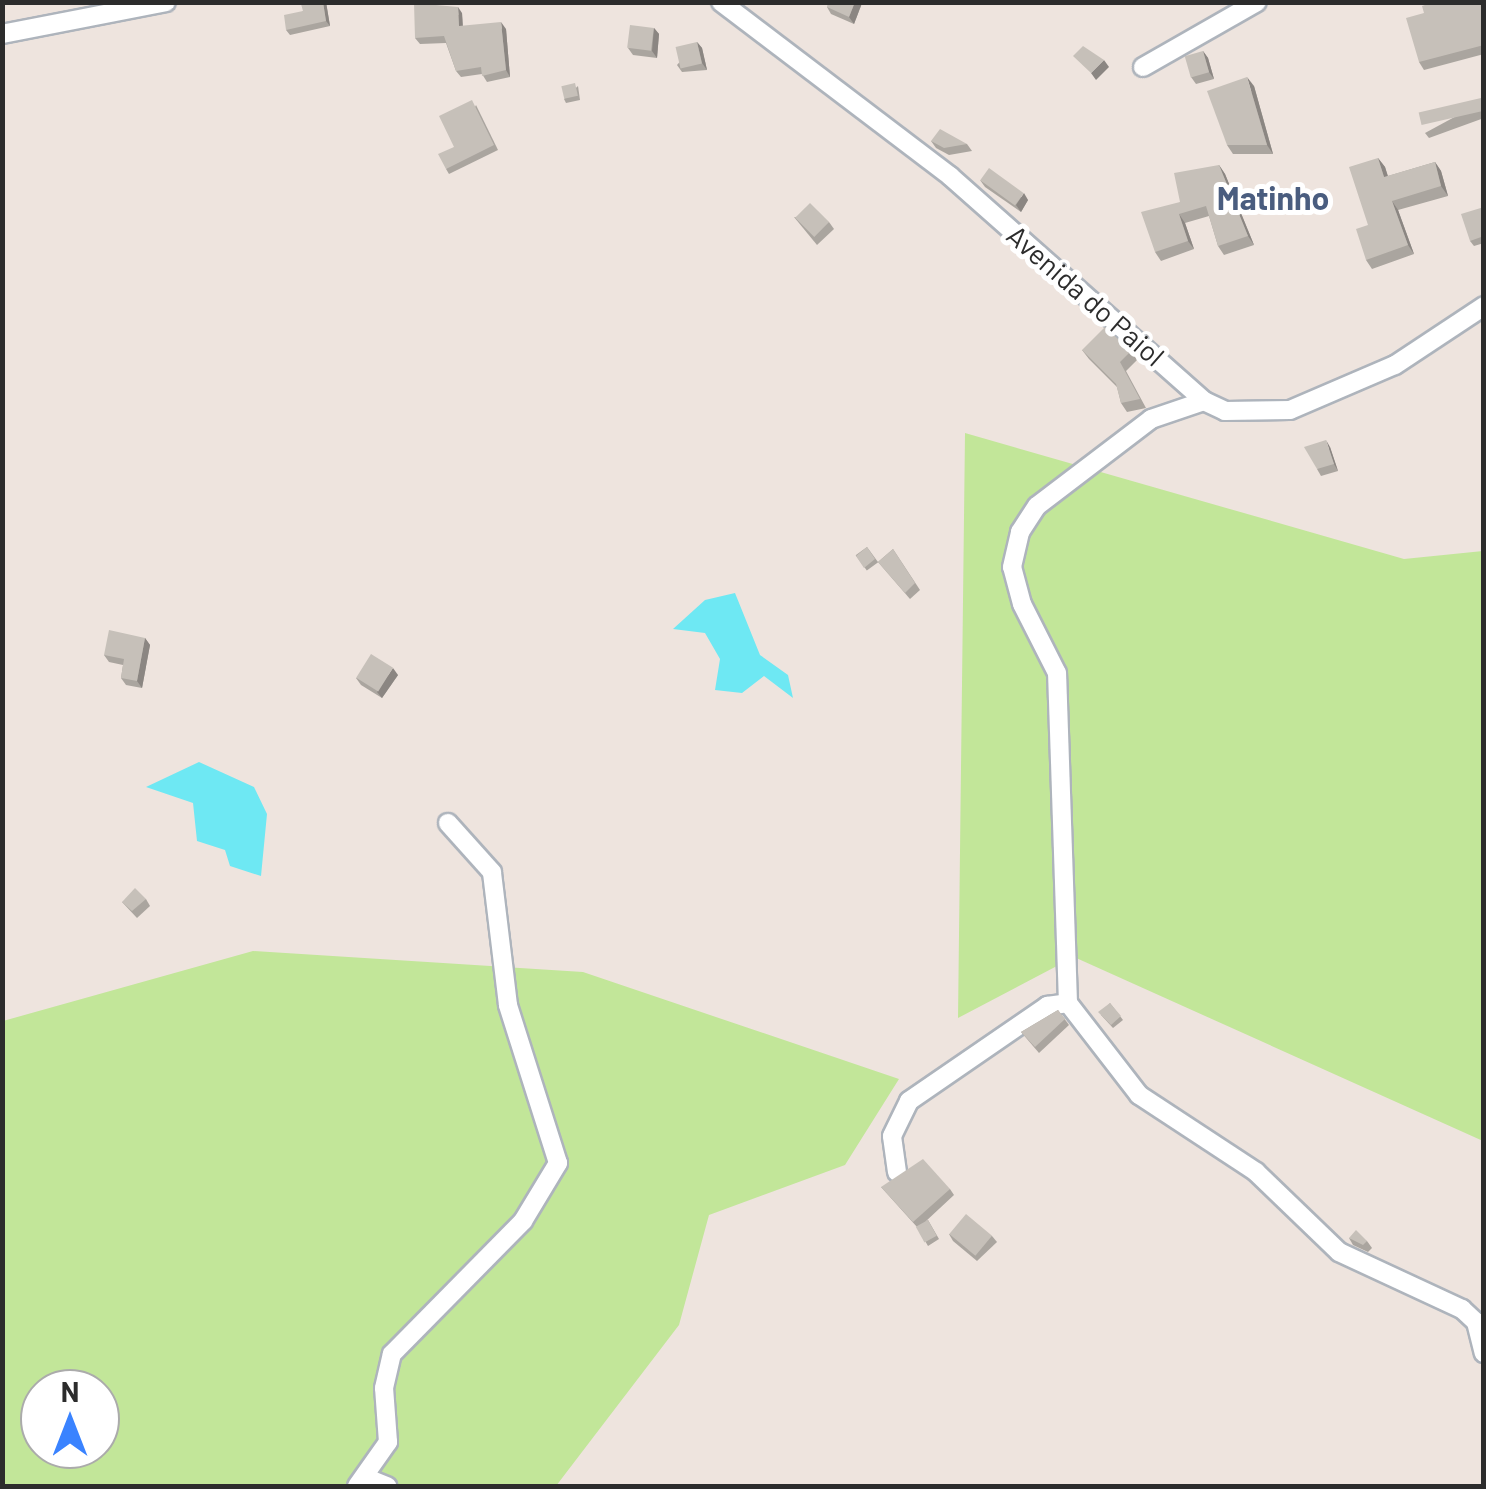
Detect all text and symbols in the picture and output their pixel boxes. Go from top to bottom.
district label: Matinho [1217,178,1329,216]
street label: Avenida do Paiol [1001,218,1171,372]
north arrow [20,1369,120,1469]
text: N [61,1374,79,1408]

